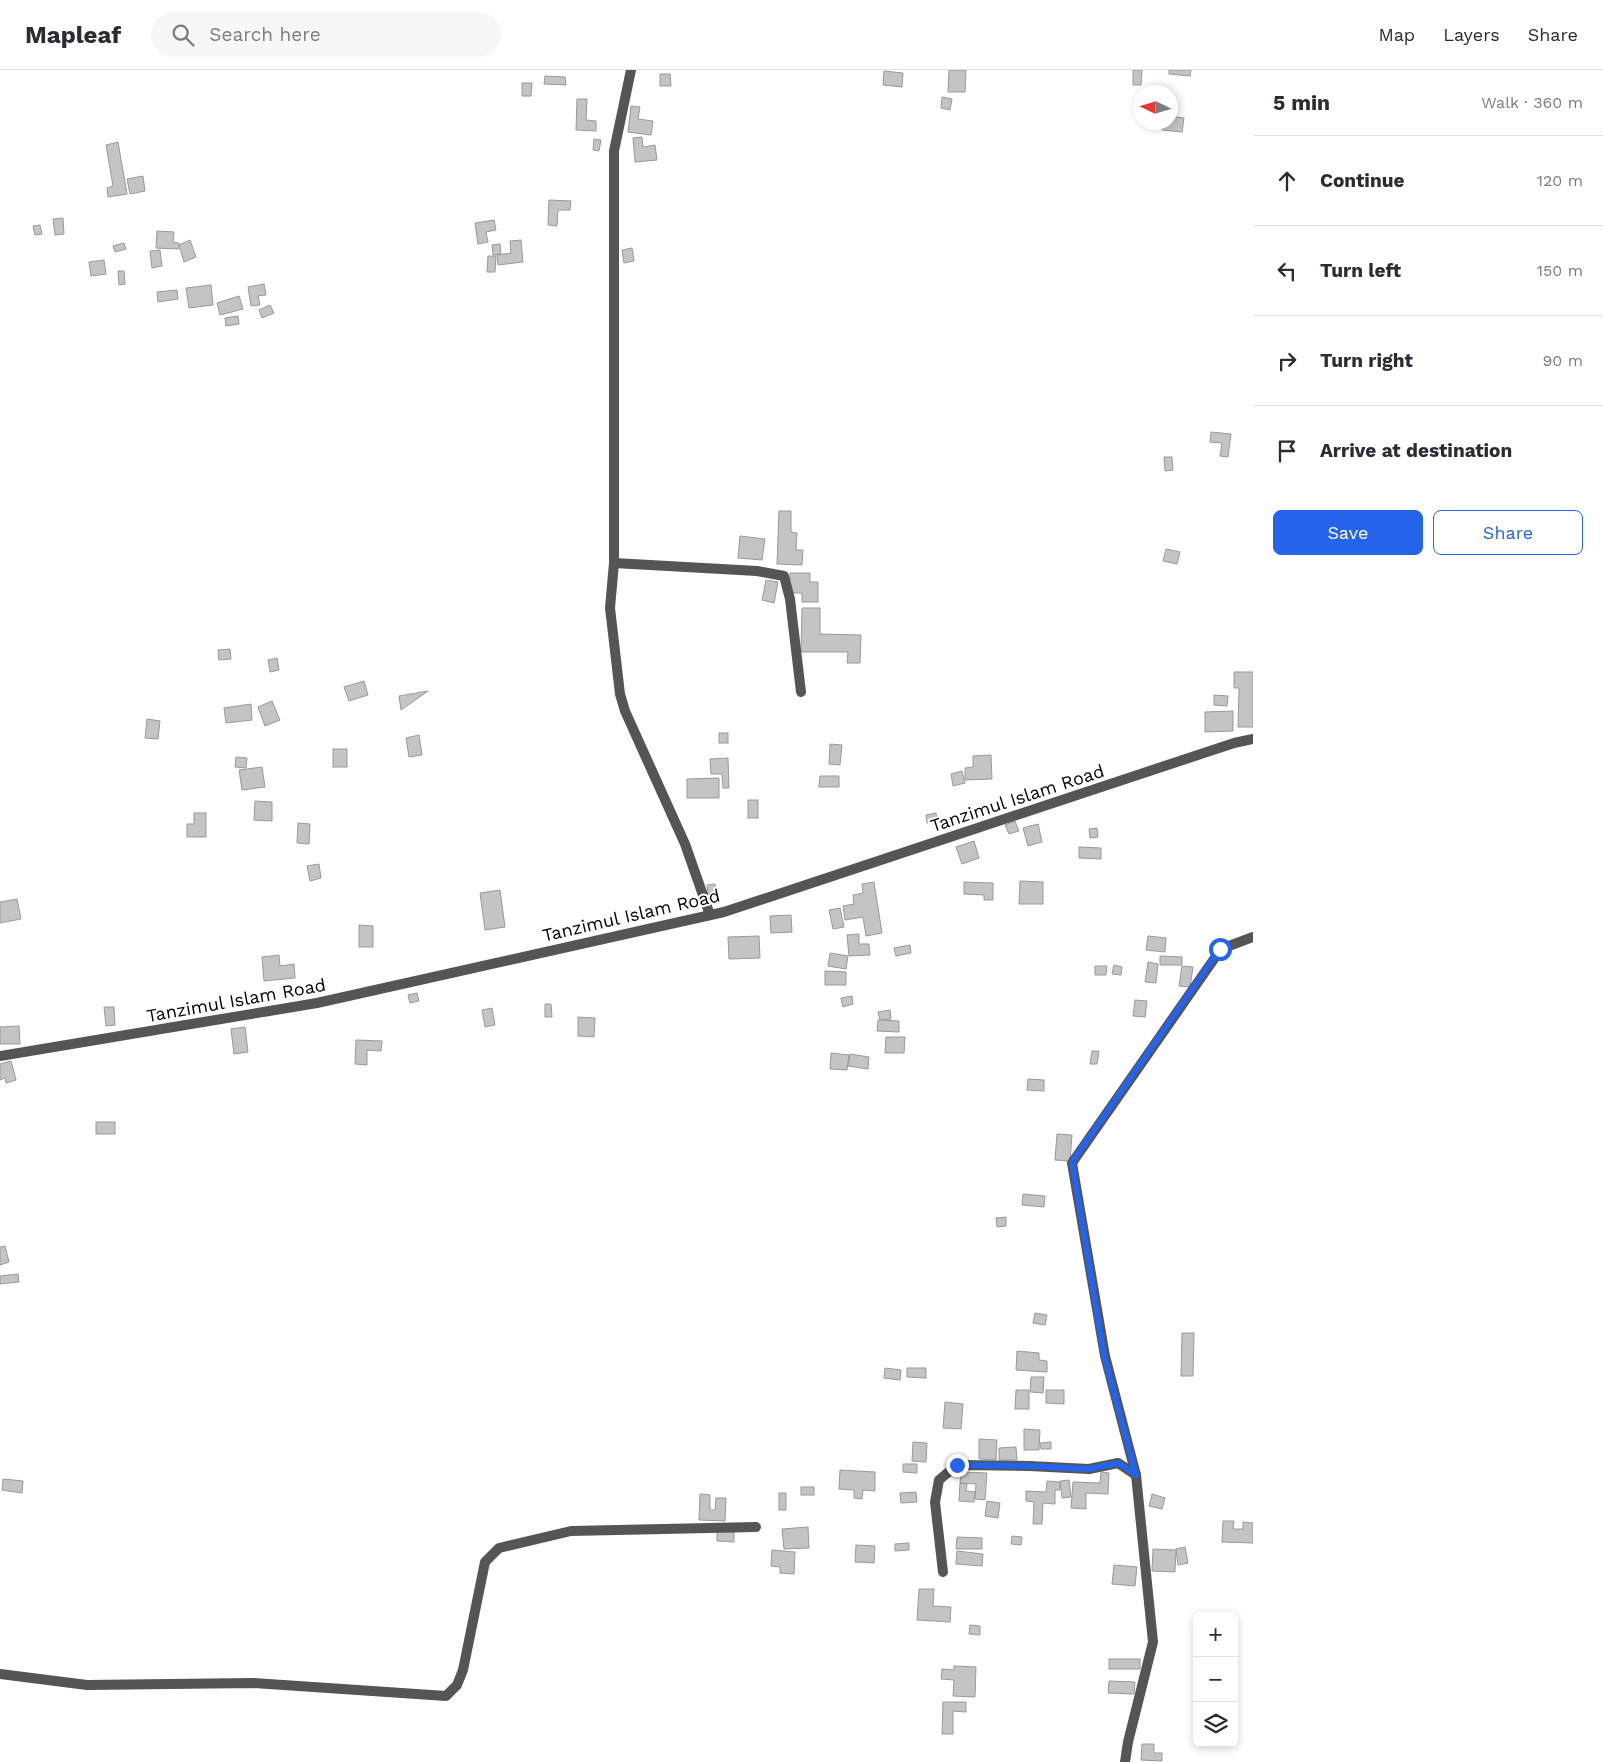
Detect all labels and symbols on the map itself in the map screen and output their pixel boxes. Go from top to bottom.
north arrow [1133,85,1178,130]
street label: Tanzimul Islam Road [927,760,1107,836]
street label: Tanzimul Islam Road [540,884,722,946]
route start [1209,938,1232,961]
street label: Tanzimul Islam Road [145,974,327,1026]
route end [946,1454,969,1477]

